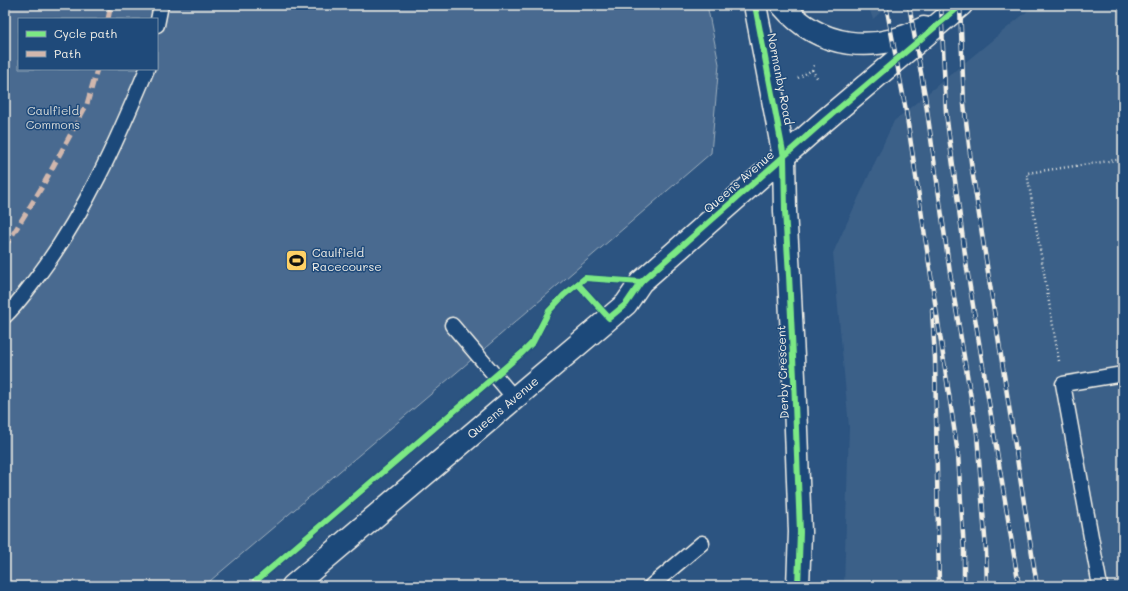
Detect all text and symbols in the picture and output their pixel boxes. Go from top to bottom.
legend [18,18,158,70]
text: Cycle path [54,25,117,41]
street label: Normanby Road [764,31,798,127]
text: Path [54,45,81,61]
park label: Caulfield Commons [26,102,80,132]
street label: Queens Avenue [700,146,777,216]
place label: Caulfield Racecourse [312,244,382,274]
sports icon: Caulfield Racecourse [283,247,309,273]
street label: Derby Crescent [772,325,792,419]
street label: Queens Avenue [463,373,541,442]

